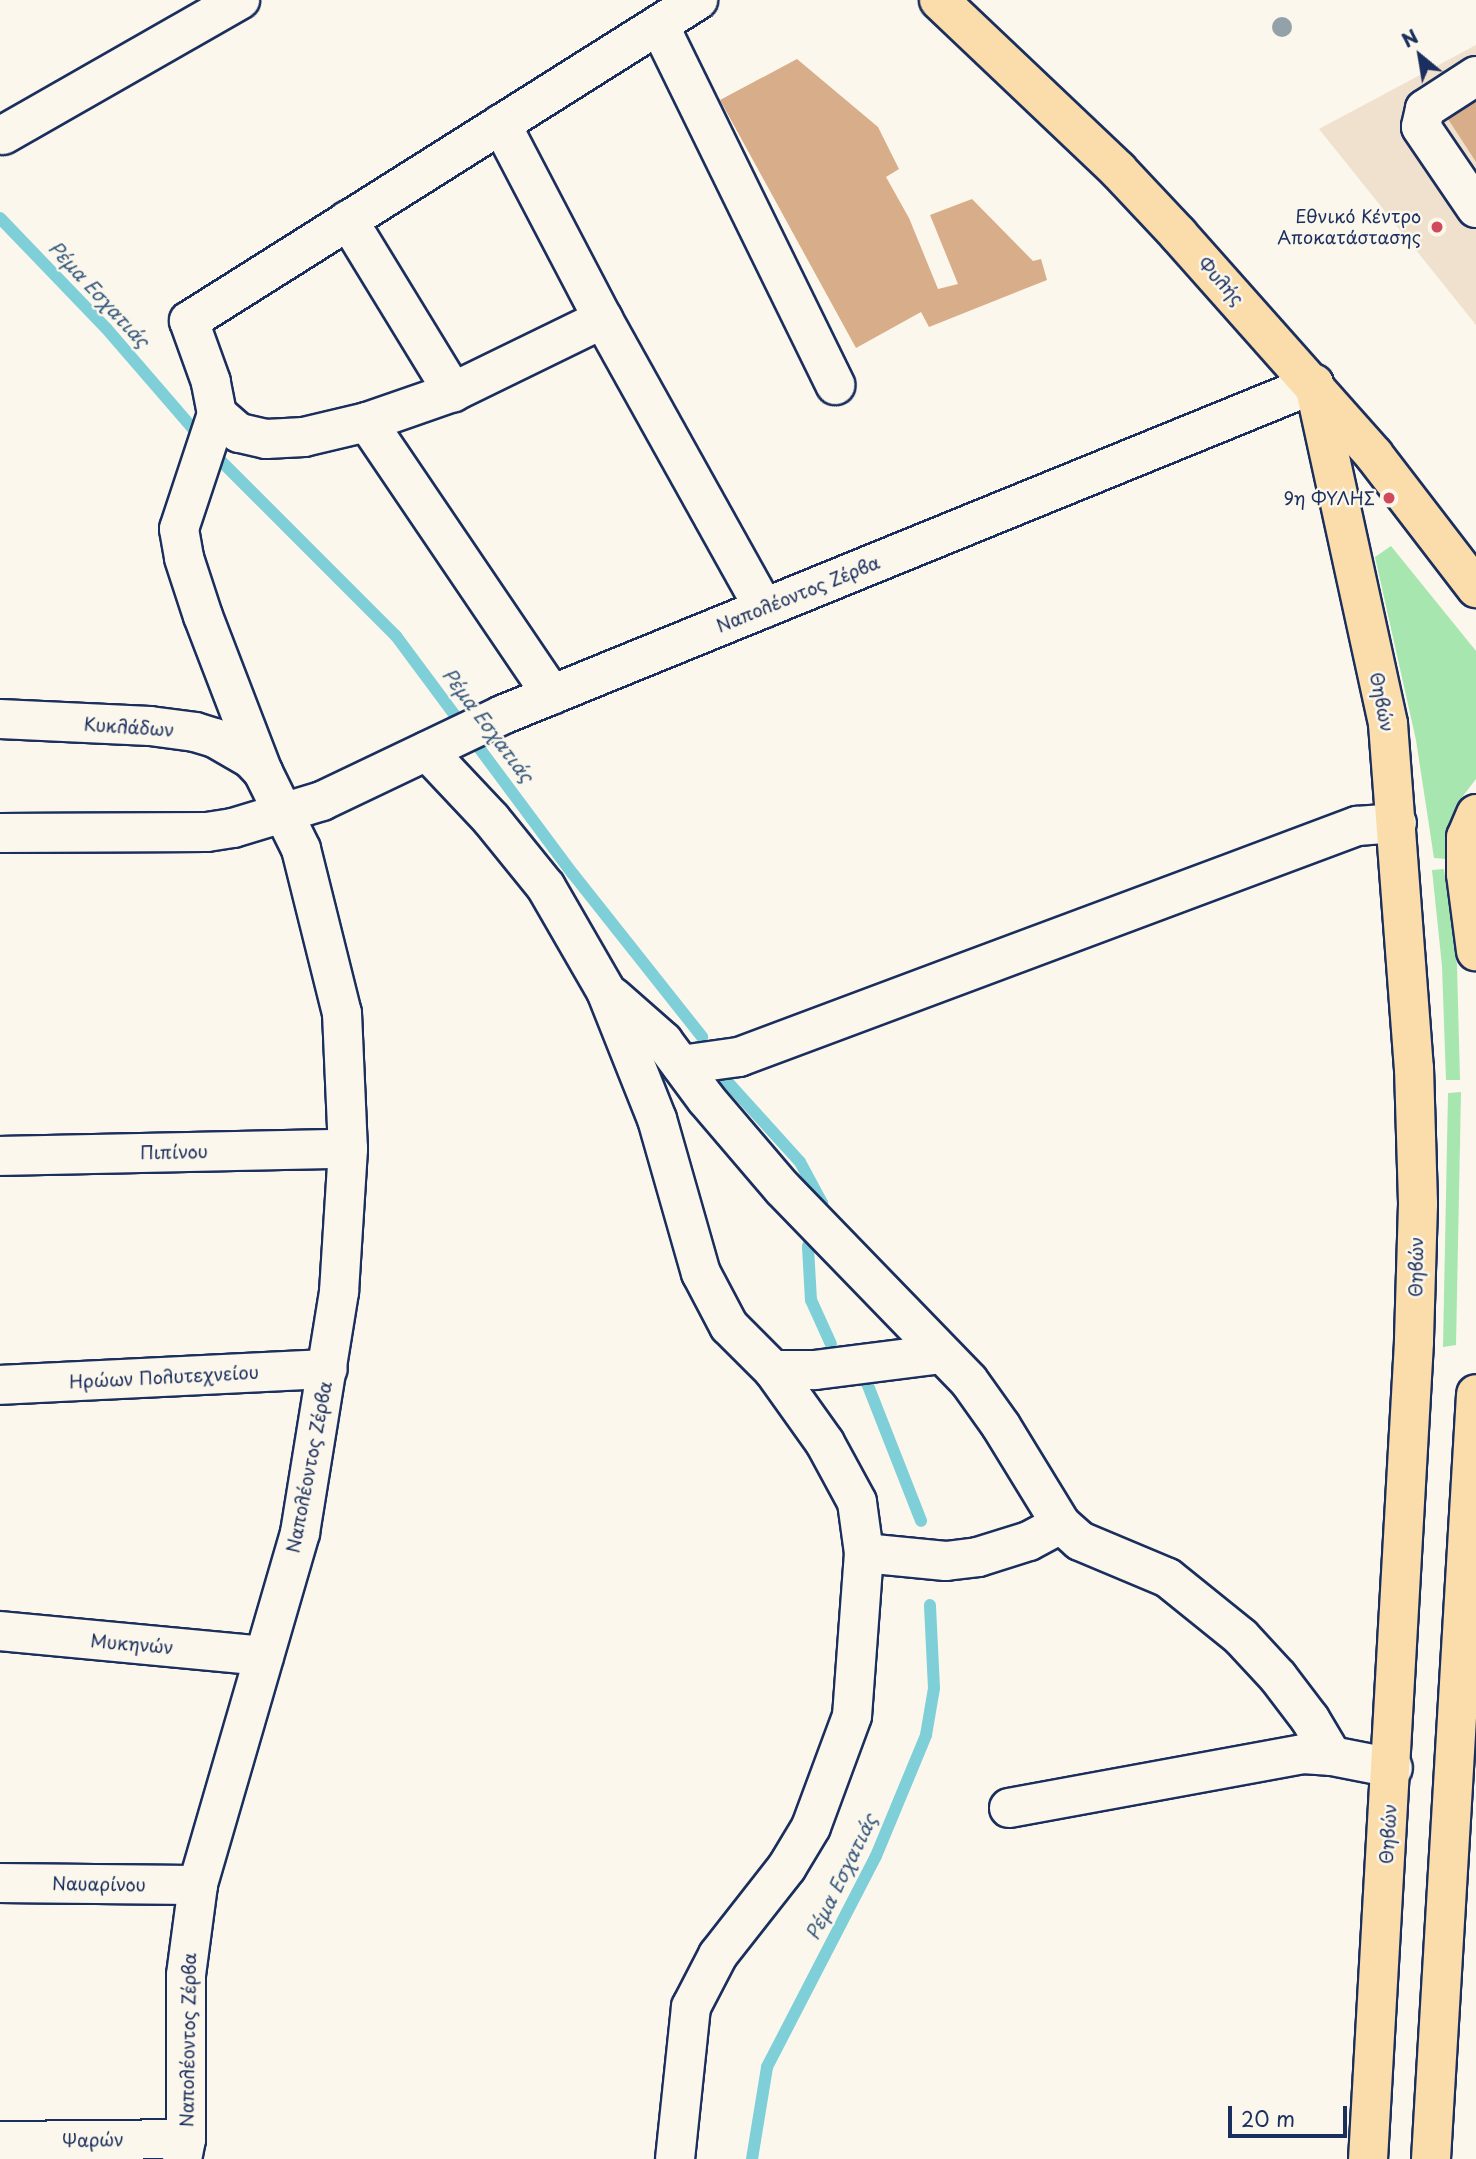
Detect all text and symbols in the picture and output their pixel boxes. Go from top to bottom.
north arrow [1385,21,1455,91]
text: N [1396,22,1423,54]
place label: Εθνικό Κέντρο Αποκατάστασης [1277,206,1421,248]
marker: Εθνικό Κέντρο Αποκατάστασης [1427,217,1447,237]
water label: Ρέμα Εσχατιάς [44,236,154,352]
street label: Φυλής [1194,252,1248,310]
place label: 9η ΦΥΛΗΣ [1283,487,1375,509]
marker: 9η ΦΥΛΗΣ [1381,490,1397,506]
street label: Ναπολέοντος Ζέρβα [713,551,883,637]
water label: Ρέμα Εσχατιάς [438,663,538,787]
street label: Θηβών [1366,670,1398,734]
street label: Κυκλάδων [83,713,175,741]
street label: Πιπίνου [140,1141,208,1163]
street label: Θηβών [1405,1237,1427,1297]
street label: Ηρώων Πολυτεχνείου [69,1361,259,1393]
street label: Ναπολέοντος Ζέρβα [282,1379,336,1555]
street label: Μυκηνών [90,1630,174,1658]
street label: Θηβών [1375,1803,1401,1865]
water label: Ρέμα Εσχατιάς [801,1810,881,1944]
street label: Ναυαρίνου [52,1872,146,1896]
street label: Ναπολέοντος Ζέρβα [176,1953,200,2127]
scale bar [1231,2092,1350,2136]
text: 20 m [1241,2102,1295,2134]
street label: Ψαρών [62,2129,124,2151]

